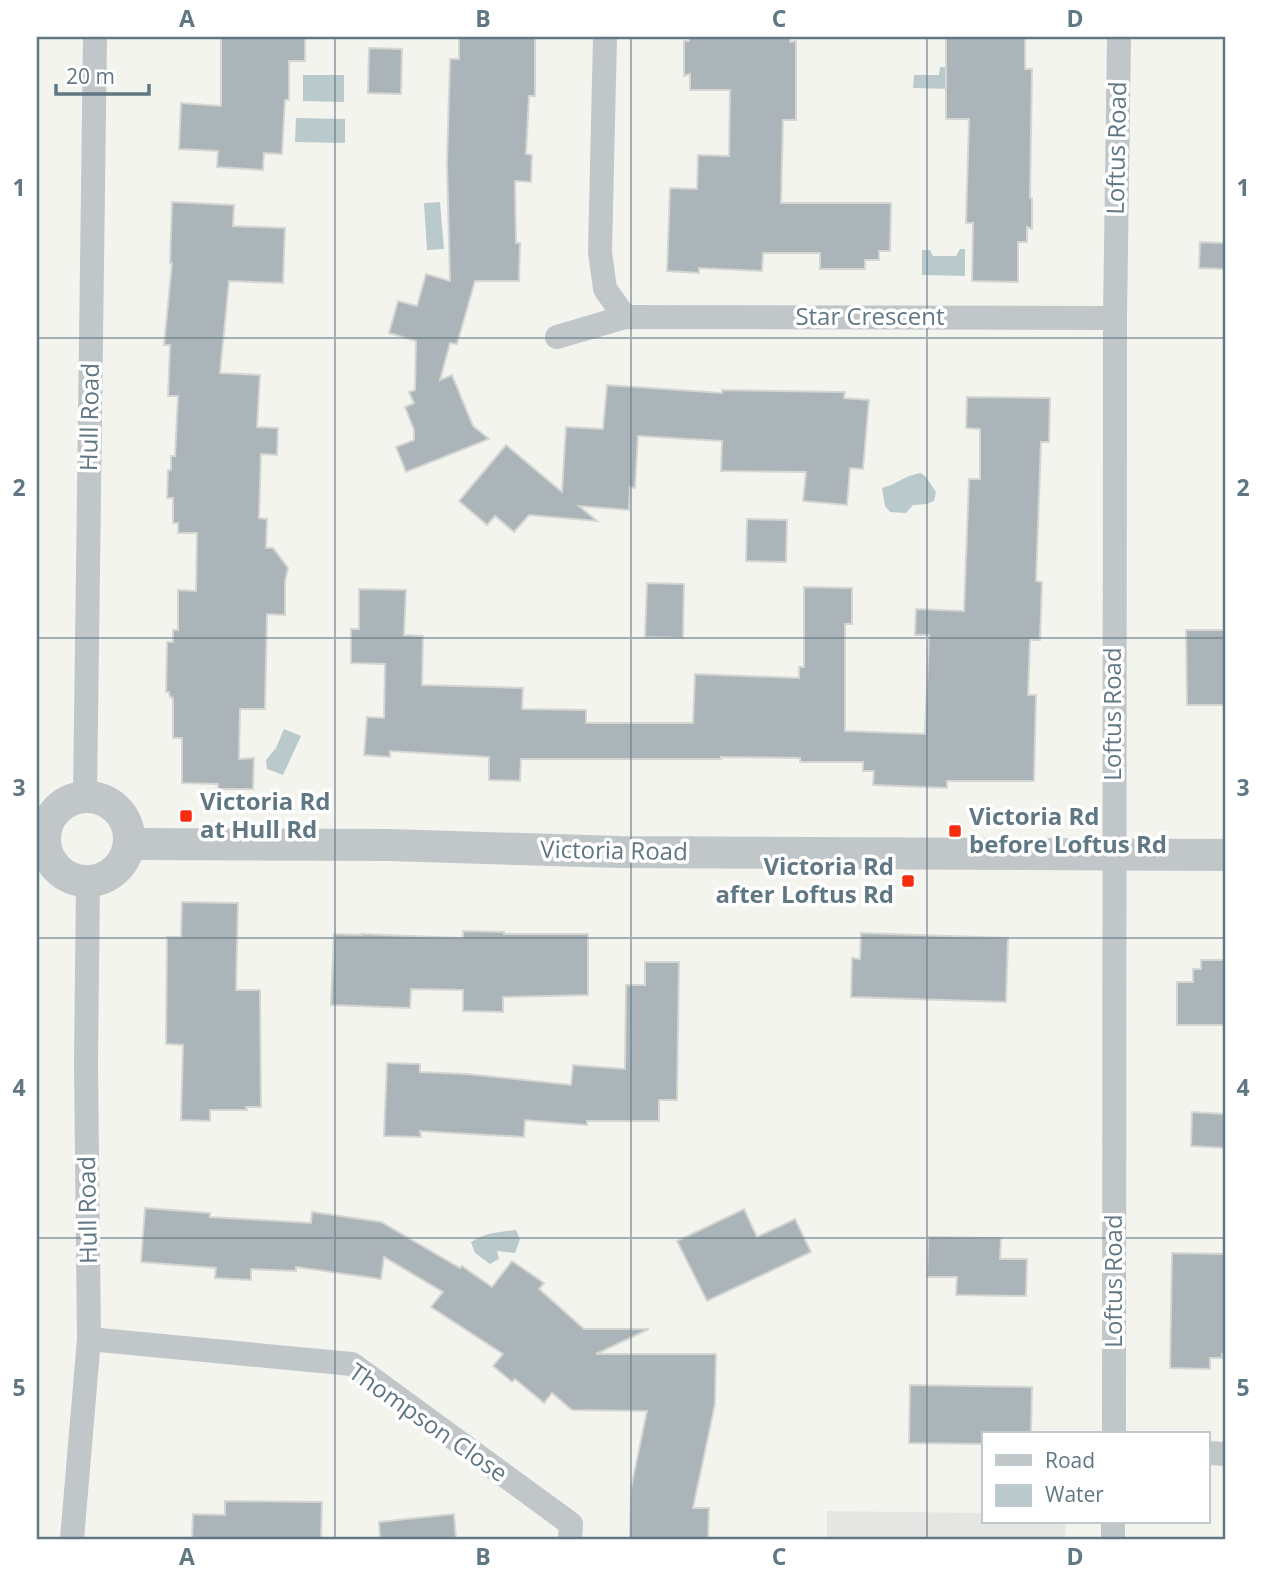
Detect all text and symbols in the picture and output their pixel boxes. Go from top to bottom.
text: A [179,2,195,34]
text: B [475,2,491,34]
text: C [772,2,786,34]
text: D [1066,2,1084,34]
scale bar [56,52,149,96]
text: 20 m [66,62,115,90]
street label: Loftus Road [1098,81,1133,215]
text: 1 [12,171,26,203]
text: 1 [1236,171,1250,203]
street label: Star Crescent [795,299,945,332]
street label: Hull Road [71,363,106,471]
text: 2 [12,471,26,503]
text: 2 [1236,471,1250,503]
street label: Loftus Road [1095,647,1128,781]
text: 3 [12,771,26,803]
text: 3 [1236,771,1250,803]
place label: Victoria Rd at Hull Rd [200,784,331,845]
place label: Victoria Rd before Loftus Rd [969,799,1167,860]
marker: Victoria Rd at Hull Rd [178,808,194,824]
marker: Victoria Rd before Loftus Rd [947,823,963,839]
street label: Victoria Road [540,832,688,867]
place label: Victoria Rd after Loftus Rd [715,849,894,910]
marker: Victoria Rd after Loftus Rd [900,873,916,889]
text: 4 [12,1071,26,1103]
text: 4 [1236,1071,1250,1103]
street label: Hull Road [69,1156,104,1264]
street label: Loftus Road [1096,1214,1129,1348]
street label: Thompson Close [343,1355,515,1489]
text: 5 [12,1371,26,1403]
text: 5 [1236,1371,1250,1403]
legend [982,1432,1210,1524]
text: Road [1045,1446,1095,1474]
text: Water [1045,1480,1104,1508]
text: A [179,1540,195,1572]
text: B [475,1540,491,1572]
text: C [772,1540,786,1572]
text: D [1066,1540,1084,1572]

